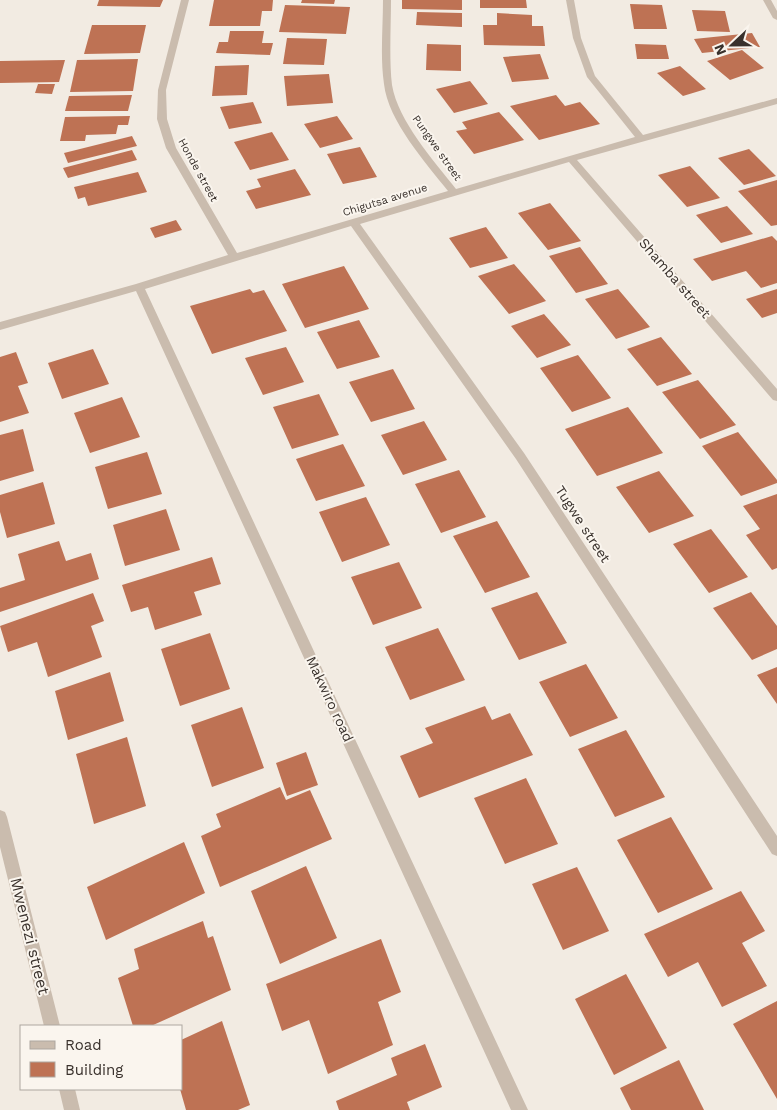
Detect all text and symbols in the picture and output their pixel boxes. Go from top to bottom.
north arrow [707,20,757,70]
text: N [711,42,729,58]
street label: Pungwe street [410,113,465,184]
street label: Honde street [175,136,221,204]
street label: Chigutsa avenue [341,181,429,219]
street label: Shamba street [636,235,714,321]
street label: Tugwe street [552,483,614,566]
street label: Makwiro road [303,654,357,744]
street label: Mwenezi street [6,876,54,997]
legend [20,1025,182,1090]
text: Road [65,1036,102,1054]
text: Building [65,1061,123,1079]

